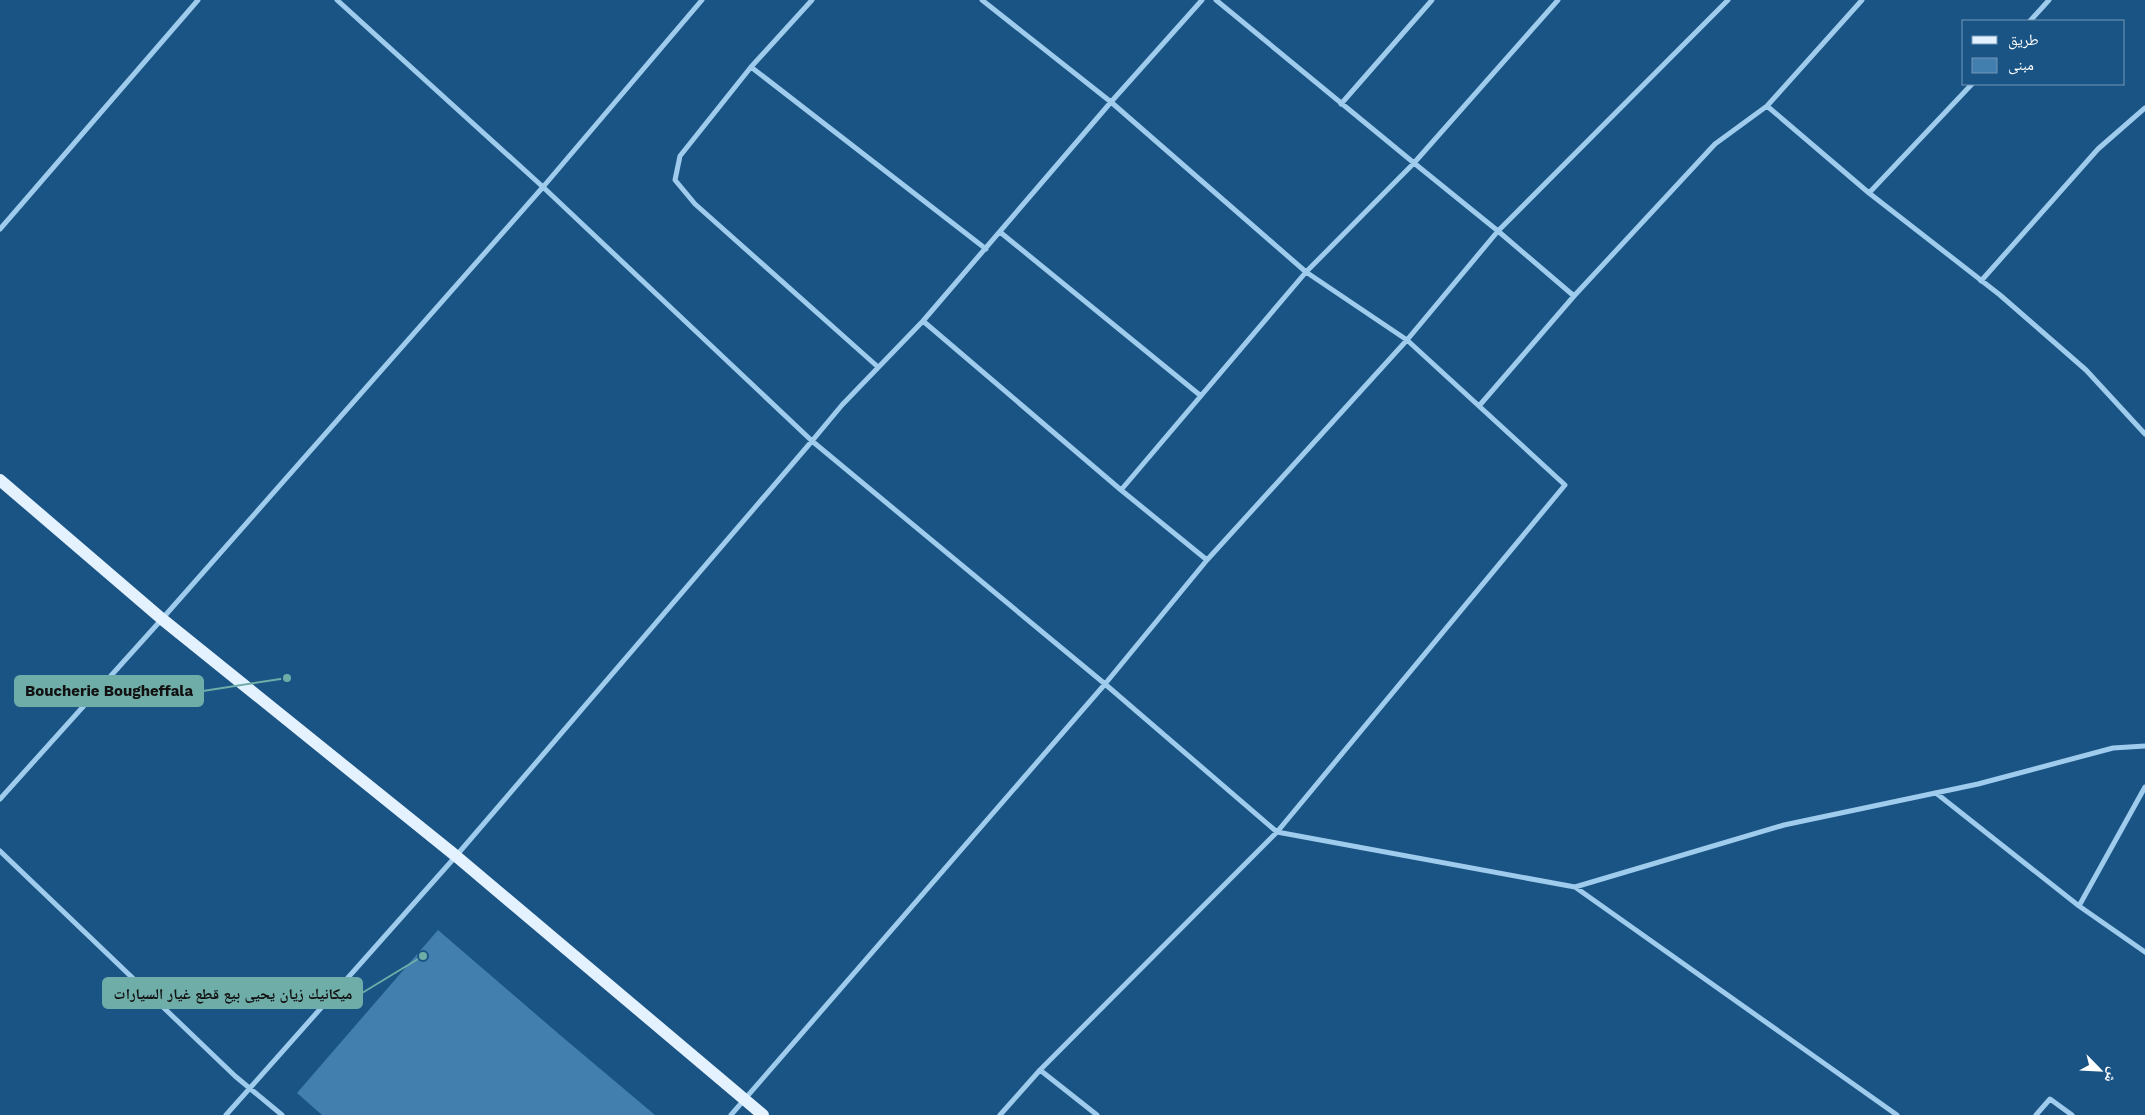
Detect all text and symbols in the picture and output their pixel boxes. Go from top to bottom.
legend [1962,20,2125,85]
text: طريق [2008,31,2039,50]
text: مبنى [2008,56,2034,75]
callout: Boucherie Bougheffala [15,676,203,706]
text: Boucherie Bougheffala [25,682,193,700]
callout: ميكانيك زيان يحيى بيع قطع غيار السيارات [103,978,362,1008]
text: ميكانيك زيان يحيى بيع قطع غيار السيارات [114,985,352,1004]
north arrow [2075,1045,2125,1095]
text: ش [2101,1065,2122,1085]

